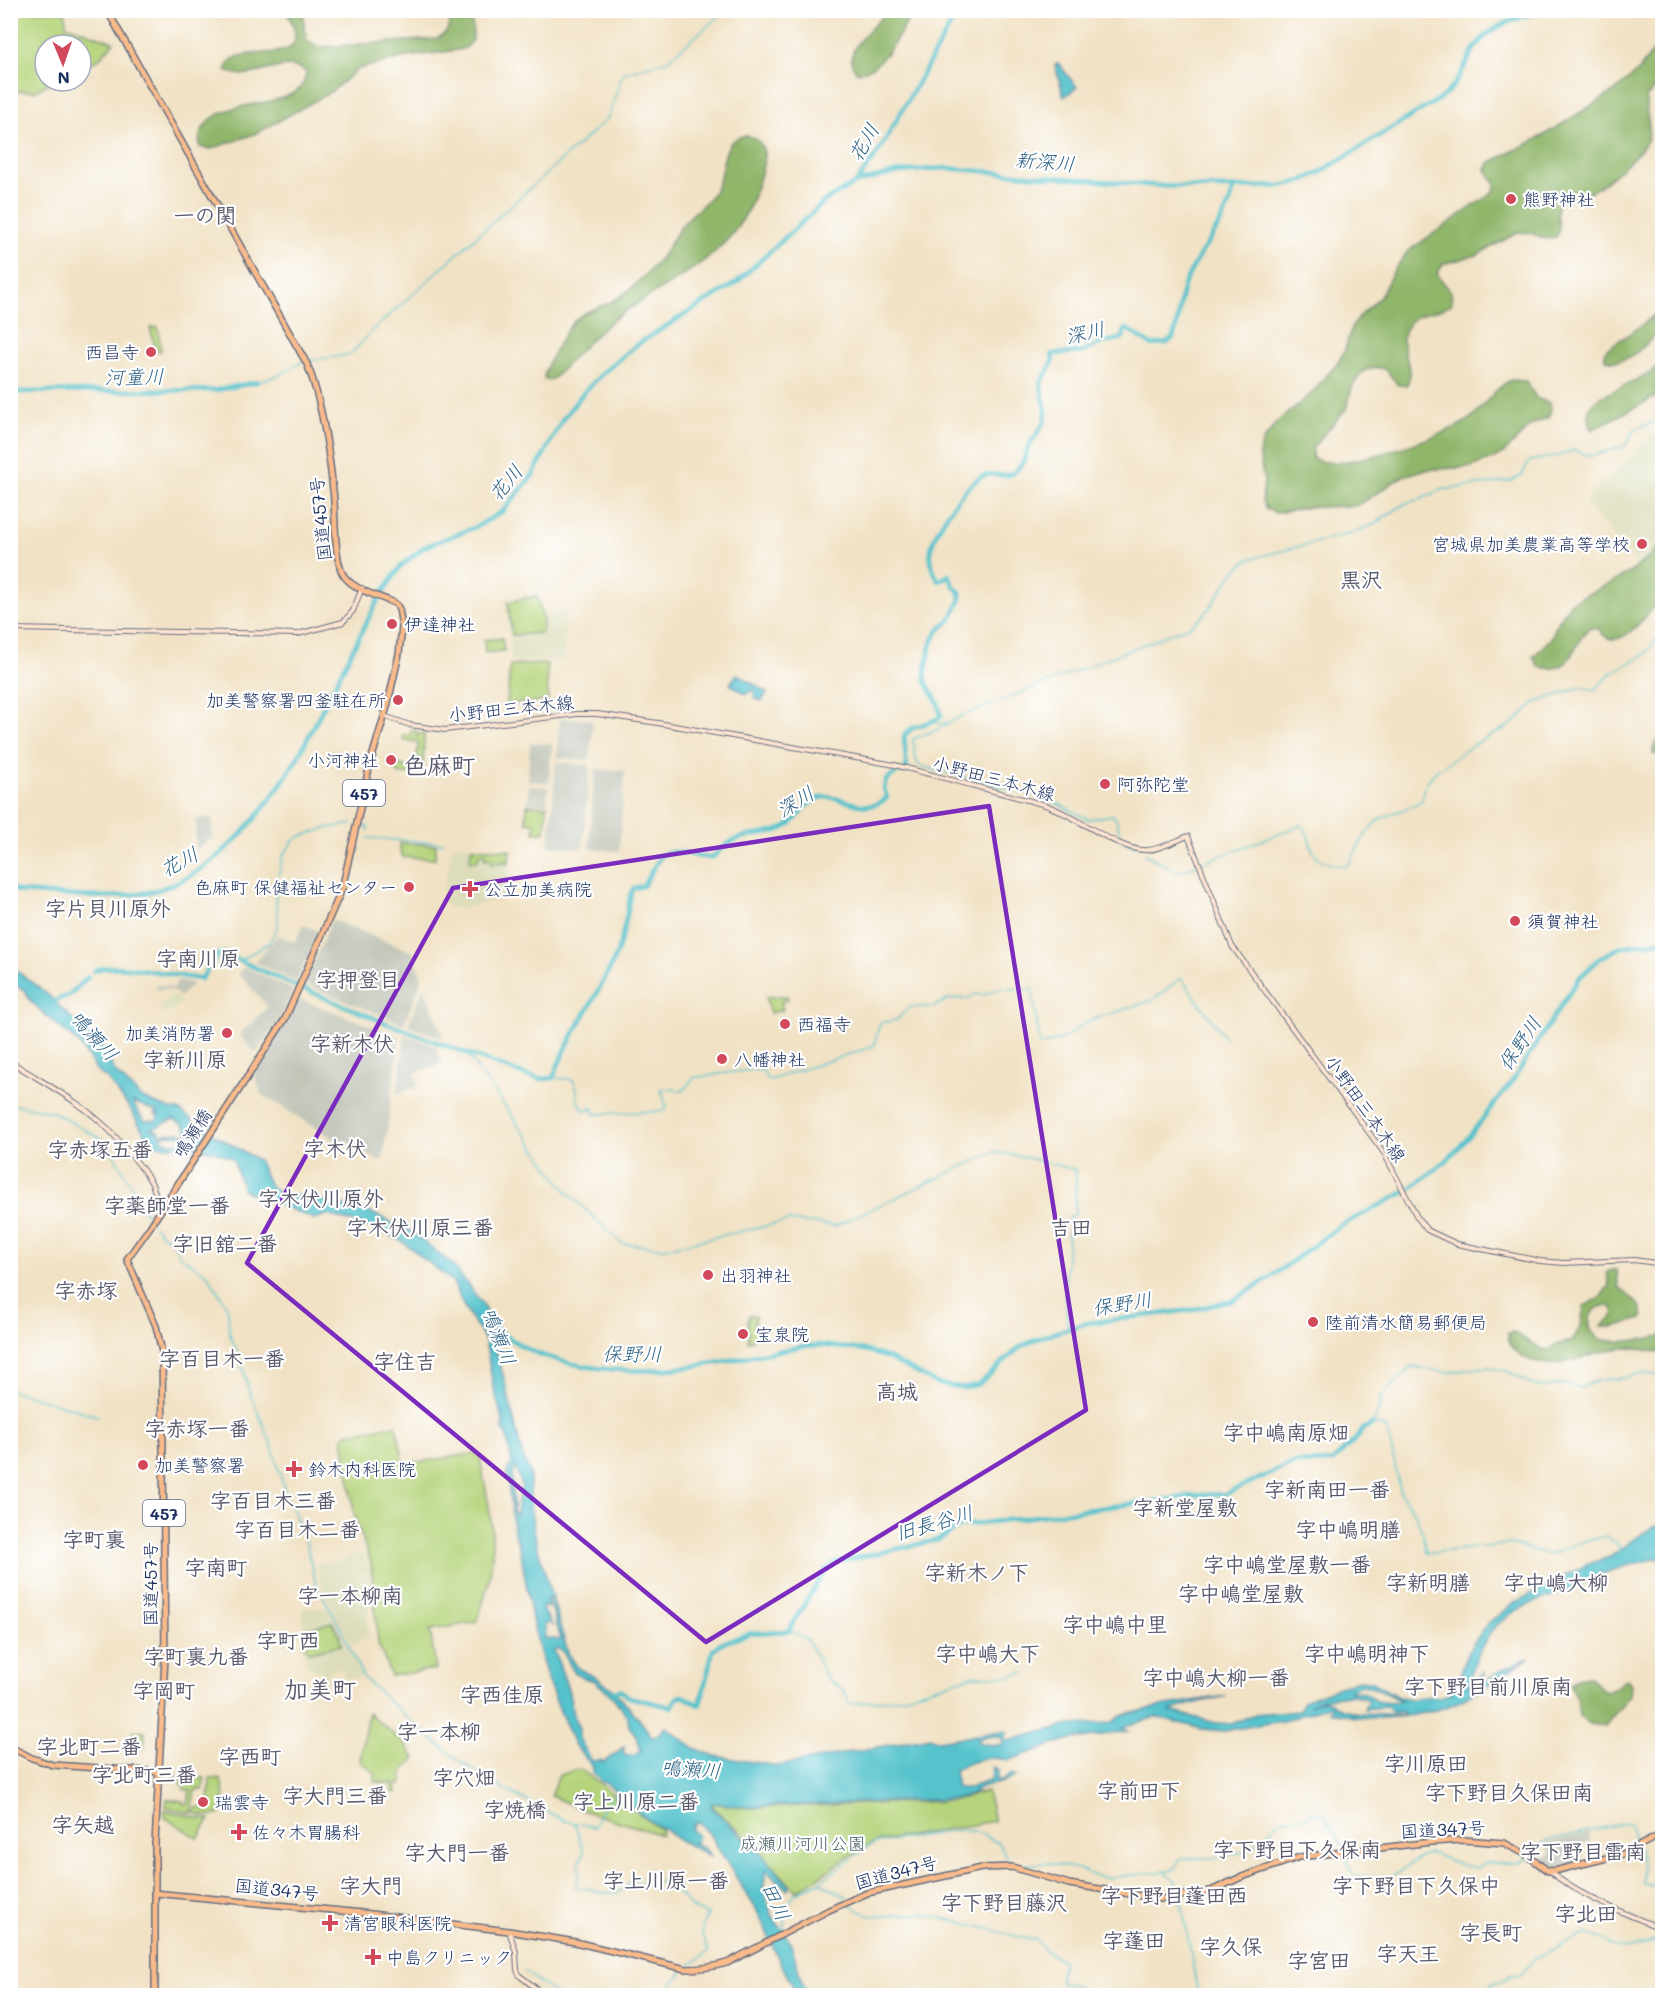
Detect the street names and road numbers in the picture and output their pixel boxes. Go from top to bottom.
street label: 国道457号 [304,475,336,563]
street label: 小野田三本木線 [447,689,575,727]
street label: 小野田三本木線 [930,750,1058,806]
road number: 457 [343,780,385,806]
street label: 小野田三本木線 [1320,1050,1412,1166]
street label: 鳴瀬橋 [167,1104,217,1162]
road number: 457 [143,1500,185,1526]
street label: 国道457号 [138,1541,162,1627]
street label: 国道347号 [1400,1815,1486,1843]
street label: 国道347号 [852,1849,940,1895]
street label: 国道347号 [233,1873,321,1905]

